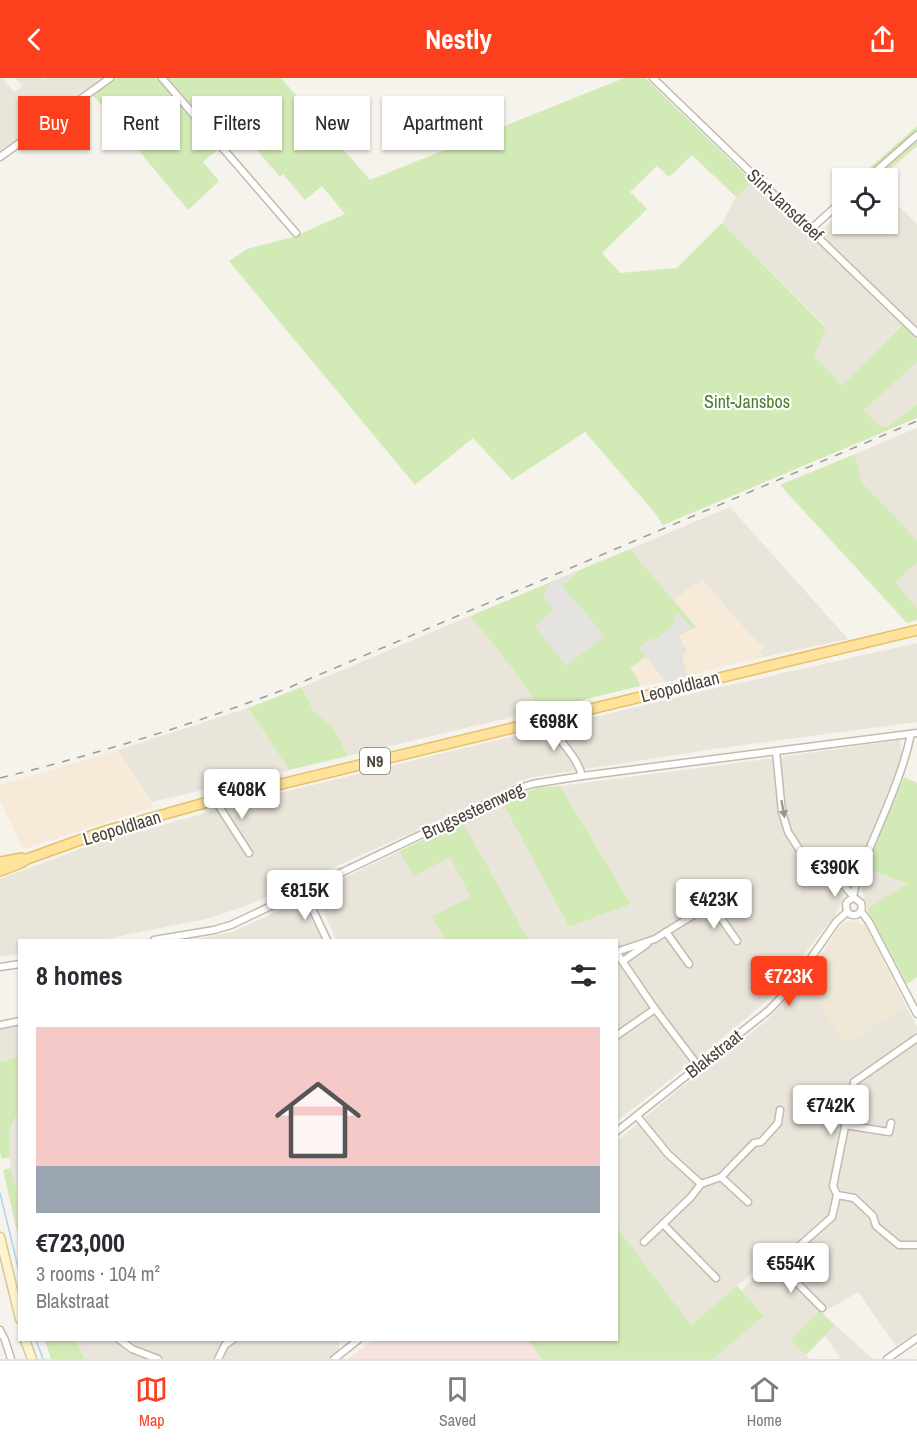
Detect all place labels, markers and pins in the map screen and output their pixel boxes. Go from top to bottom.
pin: €698K [512,701,596,752]
pin: €408K [200,769,284,820]
pin: €390K [793,847,877,898]
pin: €815K [263,870,347,921]
pin: €423K [672,879,756,930]
pin: €723K [747,956,831,1007]
pin: €742K [789,1085,873,1136]
pin: €554K [749,1243,833,1294]

